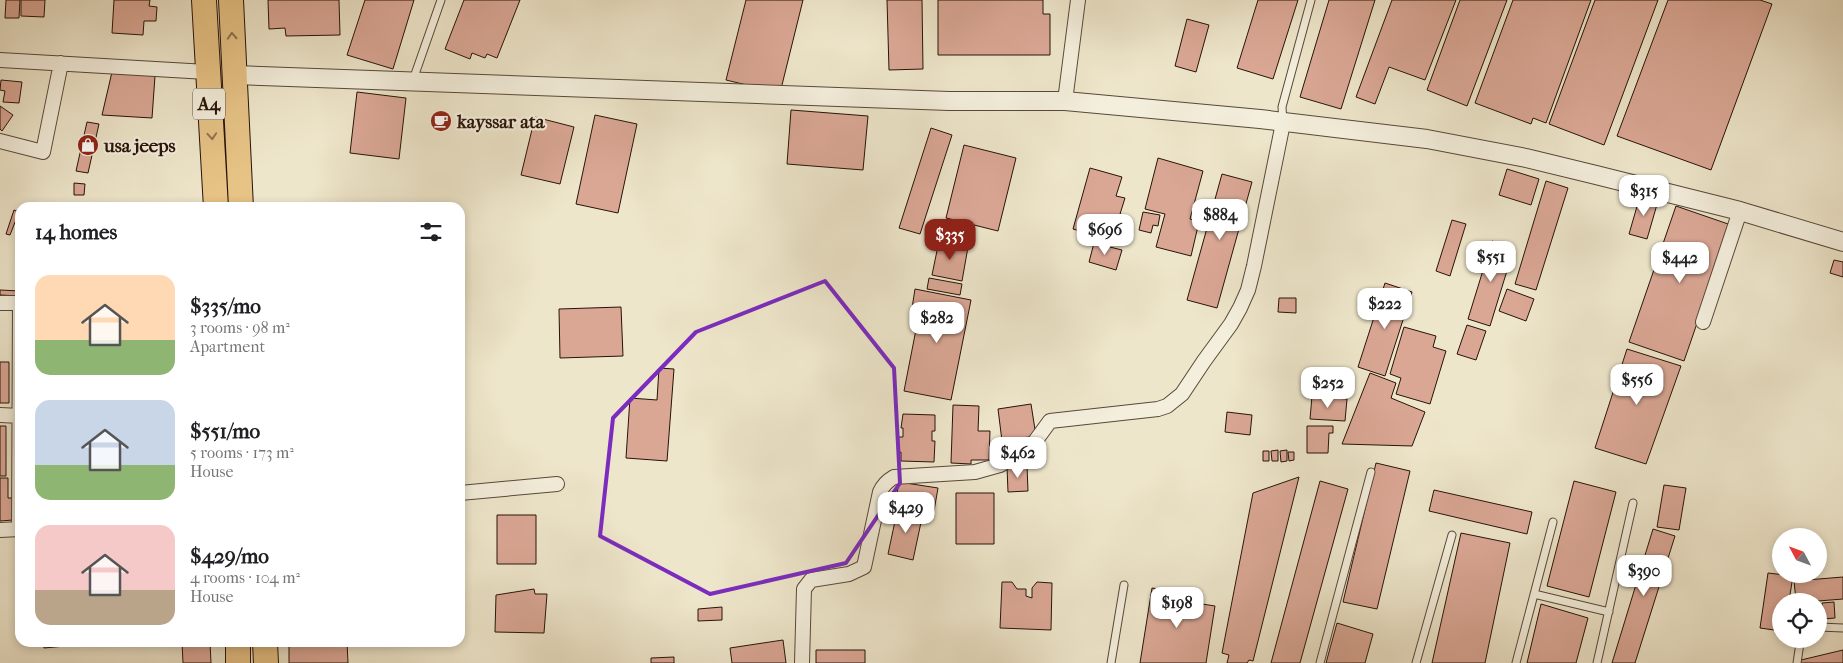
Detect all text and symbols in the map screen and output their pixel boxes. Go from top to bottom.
one-way arrow [227,32,238,40]
road number: A4 [193,88,225,120]
cafe icon: kayssar ata [429,109,453,133]
place label: kayssar ata [456,111,546,133]
one-way arrow [206,132,217,140]
shop icon: usa jeeps [76,133,100,157]
place label: usa jeeps [103,135,176,157]
pin: $315 [1614,174,1674,217]
text: $315 [1630,181,1658,200]
pin: $884 [1190,198,1250,241]
text: $884 [1203,205,1237,224]
pin: $696 [1075,214,1135,256]
icon: filters [417,218,445,246]
pin: $335 [920,218,980,261]
text: 14 homes [35,220,117,244]
text: $696 [1088,220,1122,239]
text: $335 [936,225,964,244]
pin: $551 [1461,240,1521,283]
pin: $442 [1650,242,1710,284]
text: $551 [1477,247,1505,266]
text: $442 [1662,248,1698,267]
pin: $222 [1355,288,1415,330]
text: $335/mo [190,294,261,318]
text: $222 [1368,294,1402,313]
icon: home [75,295,135,355]
pin: $282 [907,302,967,344]
text: $282 [920,308,954,327]
text: 3 rooms · 98 m² [190,318,290,337]
text: Apartment [190,337,265,356]
pin: $556 [1607,364,1667,406]
pin: $252 [1298,366,1358,409]
text: $556 [1621,370,1653,389]
text: $252 [1312,373,1344,392]
text: $551/mo [190,419,260,443]
icon: home [75,420,135,480]
pin: $462 [988,436,1048,479]
text: 5 rooms · 173 m² [190,443,294,462]
text: $462 [1000,443,1036,462]
text: House [190,462,233,481]
pin: $429 [876,492,936,534]
text: $429 [889,498,923,517]
north arrow [1772,528,1828,582]
map controls [1772,528,1827,648]
text: $429/mo [190,544,269,568]
icon: home [75,545,135,605]
pin: $390 [1614,554,1674,597]
text: $390 [1628,561,1660,580]
text: 4 rooms · 104 m² [190,568,300,587]
pin: $198 [1147,586,1207,629]
text: House [190,587,233,606]
text: $198 [1162,593,1192,612]
button: locate [1772,593,1827,648]

